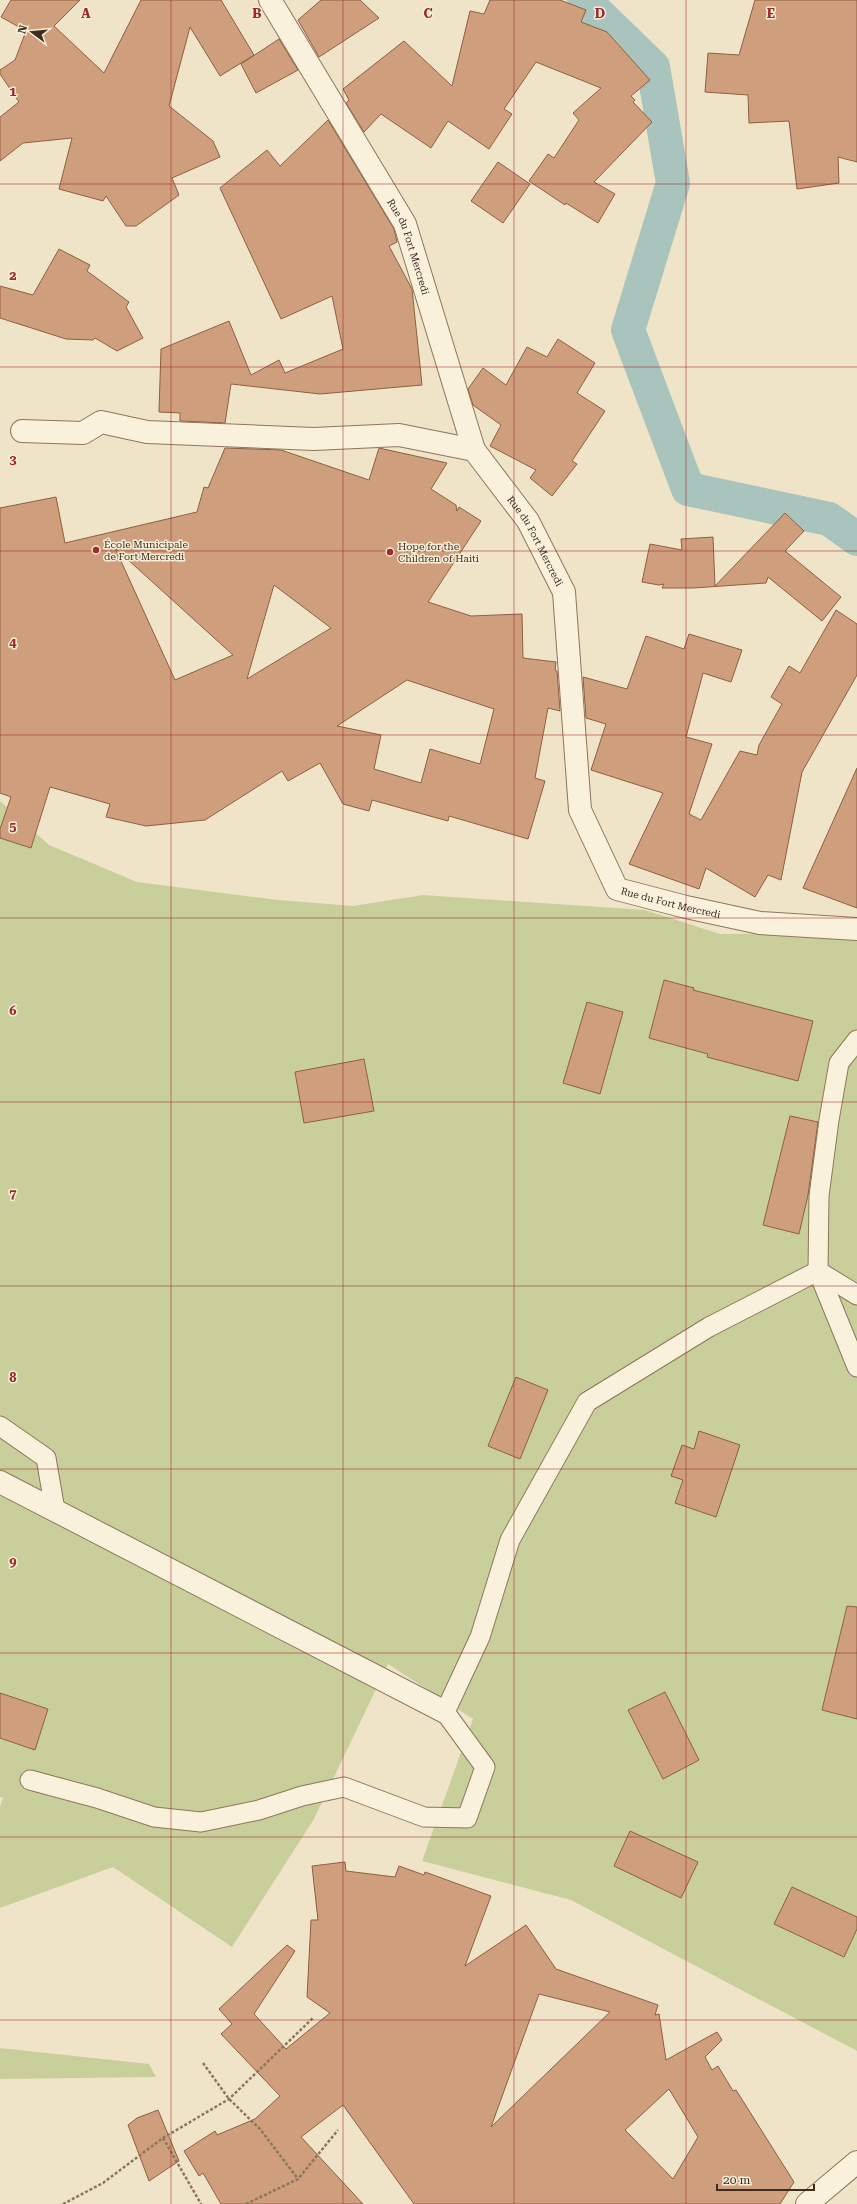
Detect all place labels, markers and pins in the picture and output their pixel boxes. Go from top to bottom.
place label: École Municipale de Fort Mercredi [104,539,188,562]
place label: Hope for the Children of Haiti [398,541,479,564]
marker: École Municipale de Fort Mercredi [91,545,101,555]
marker: Hope for the Children of Haiti [385,547,395,557]

